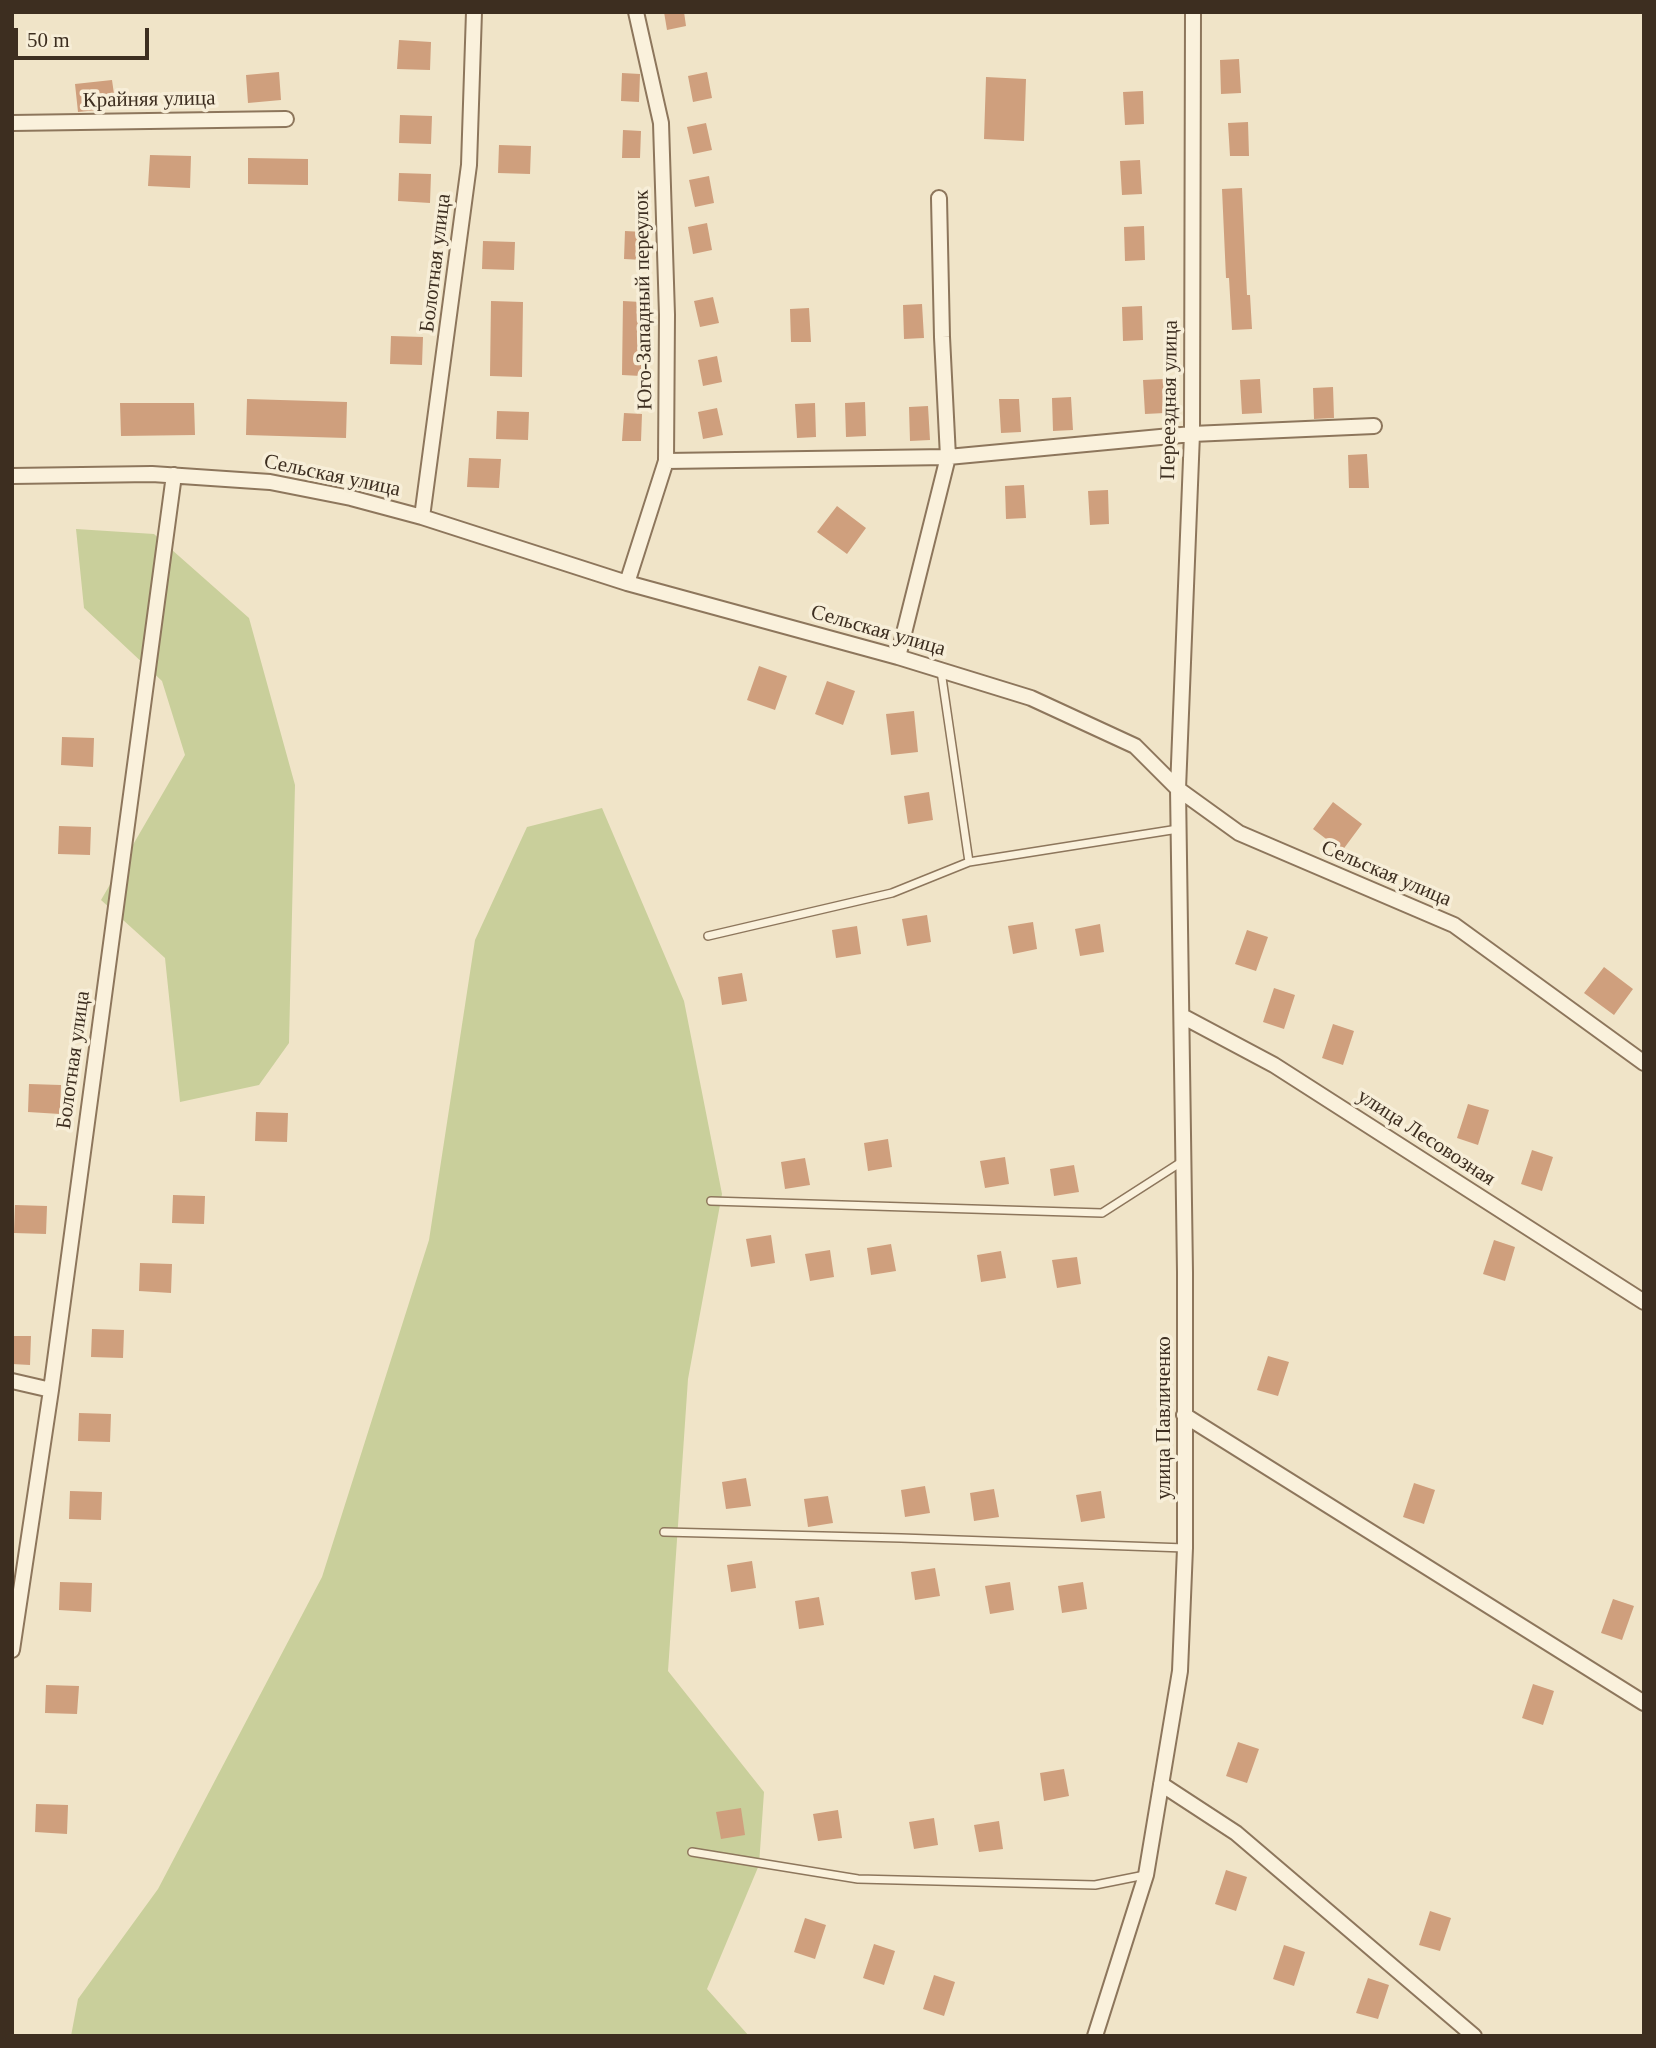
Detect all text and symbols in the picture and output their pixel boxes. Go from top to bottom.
scale bar [18,14,152,58]
text: 50 m [27,28,70,52]
street label: Крайняя улица [82,86,216,114]
street label: Юго-Западный переулок [629,190,659,410]
street label: Болотная улица [415,192,457,334]
street label: Переездная улица [1156,320,1184,480]
street label: Сельская улица [261,449,403,503]
street label: Сельская улица [808,600,948,662]
street label: Сельская улица [1317,835,1455,913]
street label: Болотная улица [52,989,96,1131]
street label: улица Лесовозная [1352,1084,1500,1192]
street label: улица Павличенко [1151,1336,1177,1500]

